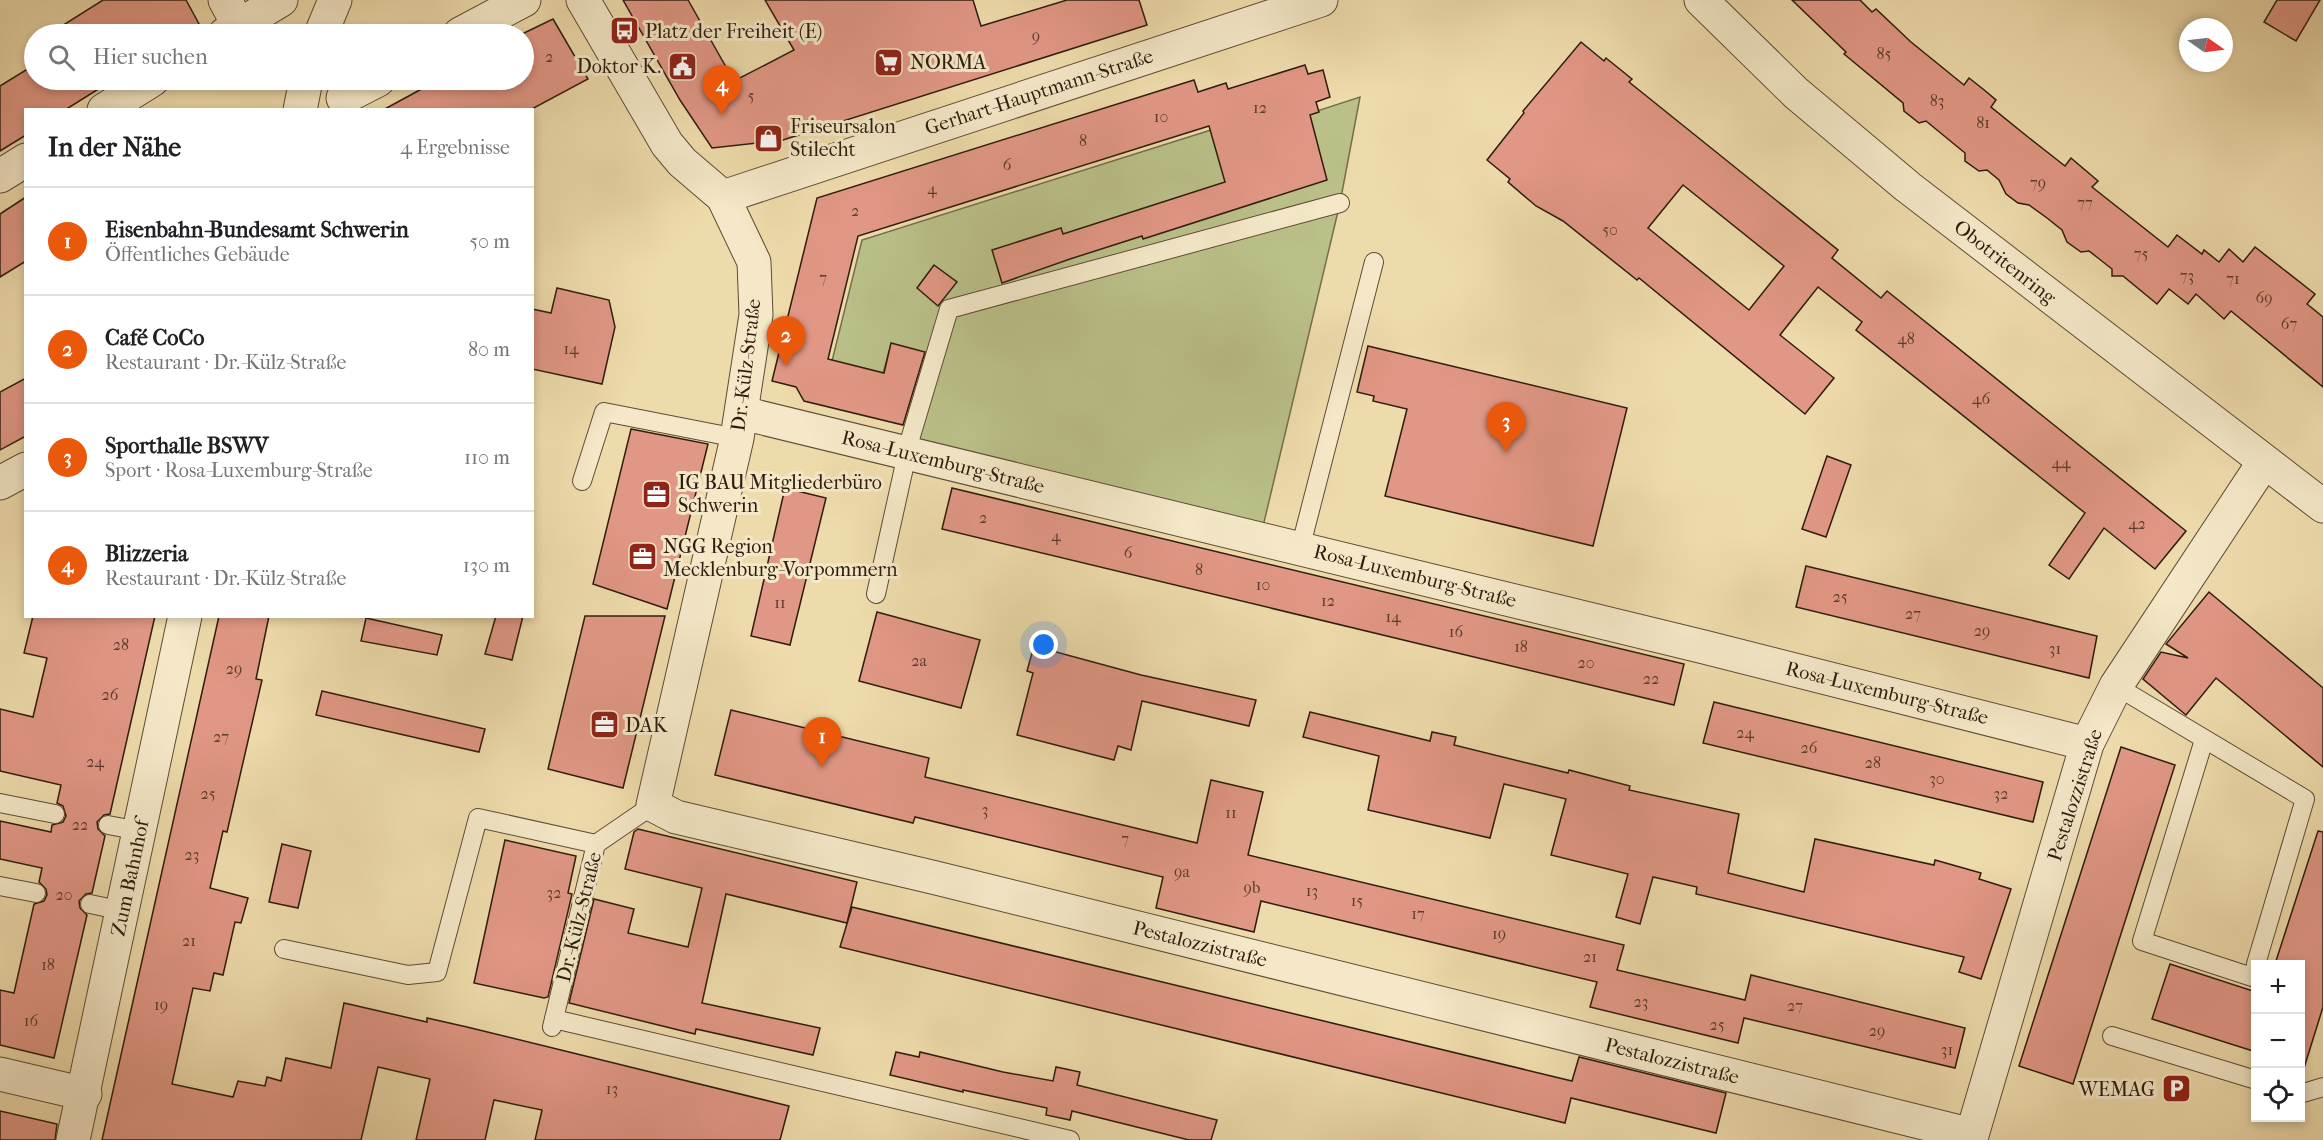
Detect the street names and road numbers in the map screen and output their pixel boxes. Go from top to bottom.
street label: Gerhart-Hauptmann-Straße [922,44,1156,140]
street label: Obotritenring [1949,215,2061,309]
street label: Dr.-Külz-Straße [726,297,766,433]
street label: Rosa-Luxemburg-Straße [839,426,1047,498]
street label: Rosa-Luxemburg-Straße [1311,540,1519,612]
street label: Rosa-Luxemburg-Straße [1783,657,1991,729]
street label: Pestalozzistraße [2043,726,2107,864]
street label: Zum Bahnhof [106,813,154,938]
street label: Dr.-Külz-Straße [552,849,606,984]
street label: Pestalozzistraße [1131,916,1270,972]
street label: Pestalozzistraße [1603,1033,1742,1089]

